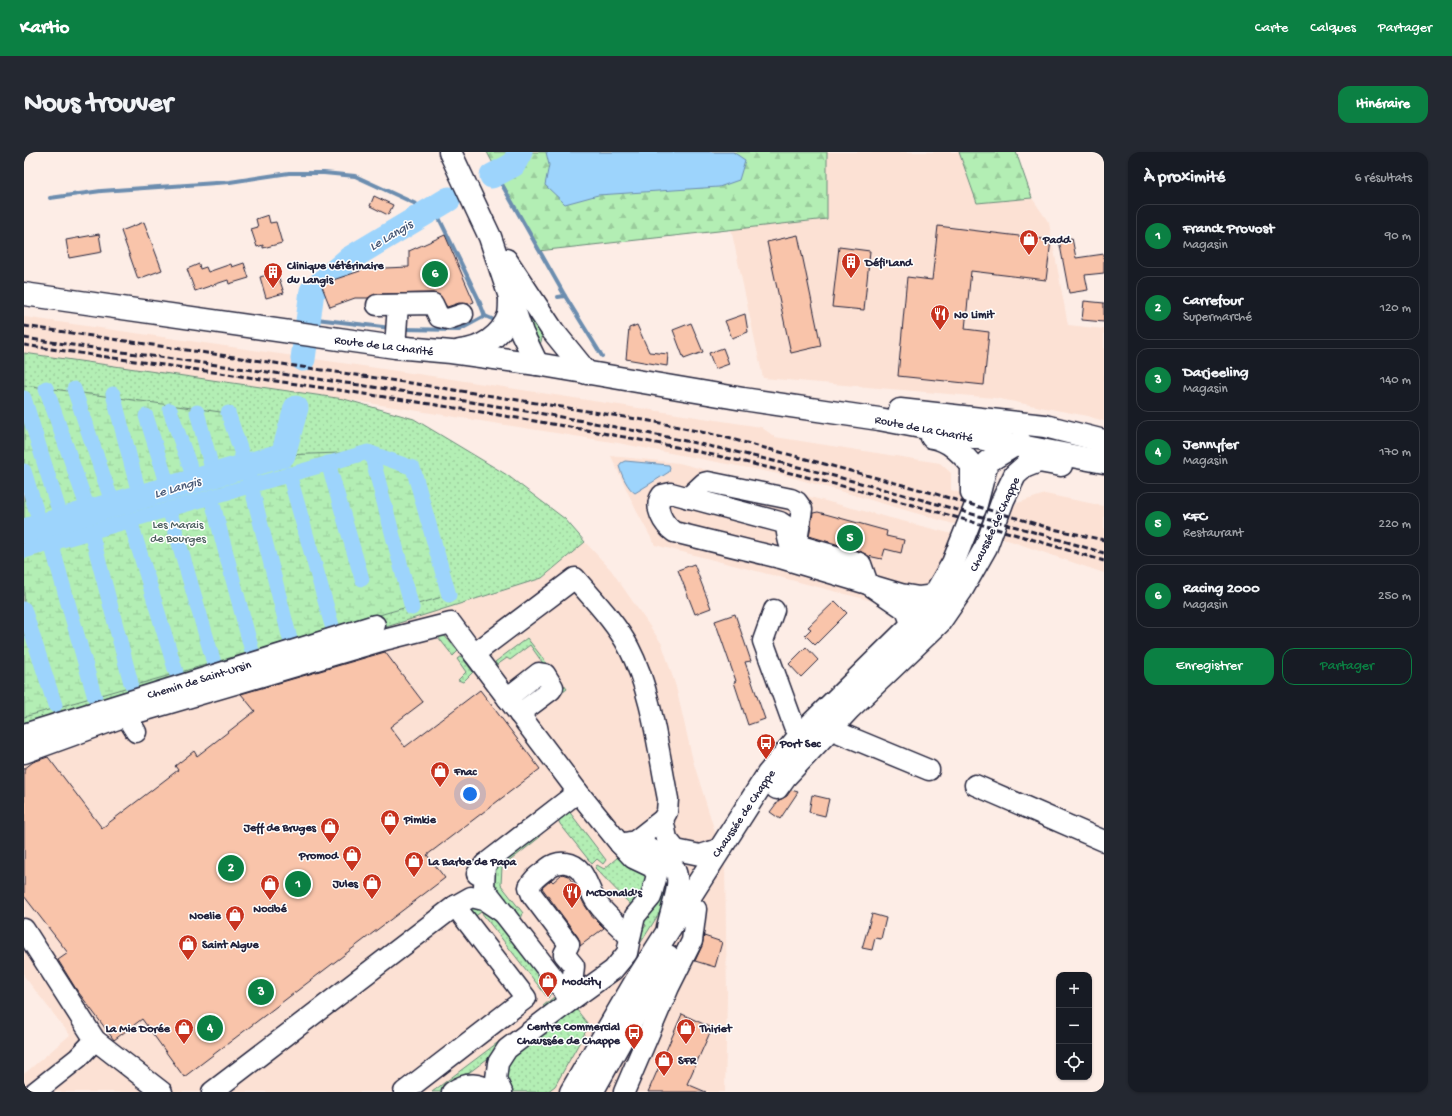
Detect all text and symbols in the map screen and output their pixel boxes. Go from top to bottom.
text: Kartio [20,17,69,40]
text: Carte [1255,20,1288,37]
text: Calques [1310,20,1356,37]
text: Partager [1378,20,1432,37]
button: Itinéraire [1338,86,1428,123]
text: Nous trouver [24,88,173,121]
text: À proximité [1144,168,1225,188]
text: 6 résultats [1355,171,1412,186]
water label: Le Langis [367,217,417,255]
text: Franck Provost [1183,220,1274,238]
shop icon: Padd [1018,228,1040,256]
text: 1 [1155,229,1161,244]
text: 90 m [1385,229,1411,244]
place label: Padd [1042,234,1072,248]
text: Magasin [1183,238,1228,253]
building icon: Défi'Land [840,251,862,279]
place label: Défi'Land [864,257,914,271]
pin: 6 [422,259,448,289]
place label: Clinique vétérinaire du Langis [286,260,385,288]
building icon: Clinique vétérinaire du Langis [262,261,284,289]
text: Carrefour [1183,292,1243,310]
text: 2 [1155,301,1161,316]
text: 120 m [1380,301,1411,316]
restaurant icon: No Limit [929,303,951,331]
place label: No Limit [954,309,995,323]
text: Supermarché [1183,310,1252,325]
street label: Route de La Charité [333,334,435,360]
text: Darjeeling [1183,364,1248,382]
text: 3 [1155,373,1161,388]
text: 140 m [1380,373,1411,388]
text: Magasin [1183,382,1228,397]
street label: Route de La Charité [873,414,975,446]
text: Jennyfer [1183,436,1238,454]
text: 4 [1155,445,1161,460]
text: 170 m [1379,445,1411,460]
text: Magasin [1183,454,1228,469]
water label: Le Langis [153,474,204,502]
street label: Chaussée de Chappe [968,474,1024,574]
text: KFC [1183,508,1207,526]
text: 5 [1155,517,1161,532]
text: 220 m [1379,517,1411,532]
park label: Les Marais de Bourges [150,519,206,547]
pin: 5 [837,523,863,553]
text: Restaurant [1183,526,1243,541]
text: Racing 2000 [1183,580,1260,598]
text: 6 [1155,589,1161,604]
text: 250 m [1378,589,1411,604]
text: Magasin [1183,598,1228,613]
button: Enregistrer [1144,648,1274,685]
button: Partager [1282,648,1412,685]
street label: Chemin de Saint-Ursin [146,658,254,703]
bus stop icon: Port Sec [755,732,777,760]
place label: Port Sec [779,738,822,752]
shop icon: Fnac [429,760,451,788]
place label: Fnac [453,766,478,780]
street label: Chaussée de Chappe [710,767,780,861]
your location [460,784,480,804]
shop icon: Pimkie [379,808,401,836]
place label: Pimkie [403,814,437,828]
shop icon: Jeff de Bruges [319,816,341,844]
place label: Jeff de Bruges [243,822,317,836]
shop icon: Promod [341,844,363,872]
place label: Promod [298,850,340,864]
shop icon: La Barbe de Papa [403,850,425,878]
pin: 2 [218,853,244,883]
place label: La Barbe de Papa [428,856,518,870]
pin: 1 [285,869,311,899]
shop icon: Jules [361,872,383,900]
shop icon: Nocibé [259,873,281,901]
place label: Jules [332,878,359,892]
restaurant icon: McDonald's [561,881,583,909]
place label: McDonald's [586,887,643,901]
place label: Nocibé [253,903,287,917]
shop icon: Noelie [224,904,246,932]
place label: Noelie [189,910,222,924]
shop icon: Saint Algue [177,933,199,961]
place label: Saint Algue [202,939,259,953]
shop icon: Modcity [537,970,559,998]
map controls [1056,972,1092,1080]
button: + [1056,972,1092,1008]
place label: Modcity [562,976,601,990]
pin: 3 [248,977,274,1007]
button: − [1056,1008,1092,1044]
pin: 4 [197,1013,223,1043]
shop icon: La Mie Dorée [173,1017,195,1045]
shop icon: Thiriet [675,1017,697,1045]
place label: Centre Commercial Chaussée de Chappe [516,1021,621,1049]
bus stop icon: Centre Commercial Chaussée de Chappe [623,1022,645,1050]
place label: La Mie Dorée [105,1023,171,1037]
place label: Thiriet [699,1023,733,1037]
button: locate [1056,1044,1092,1080]
shop icon: SFR [653,1049,675,1077]
place label: SFR [678,1055,697,1069]

